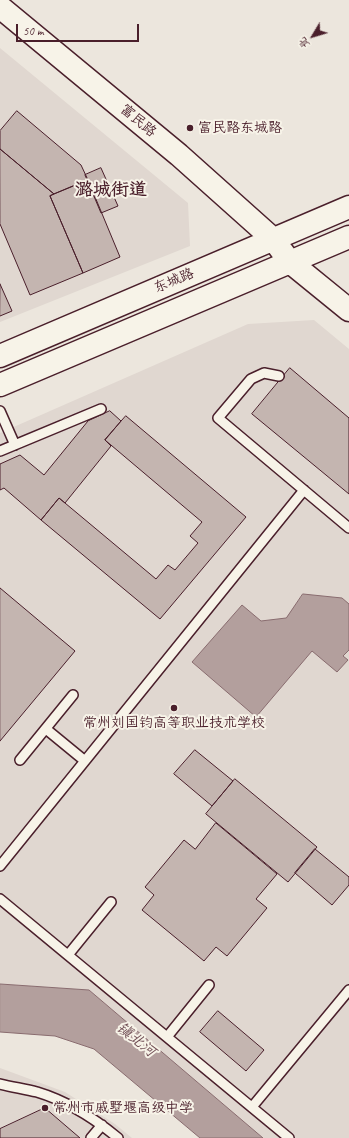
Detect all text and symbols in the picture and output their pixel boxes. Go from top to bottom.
scale bar [18,16,141,42]
north arrow [293,16,333,56]
text: 50 m [23,23,43,39]
text: 北 [295,35,312,52]
street label: 富民路 [117,101,159,141]
place label: 富民路东城路 [198,120,282,136]
marker: 富民路东城路 [185,123,195,133]
district label: 潞城街道 [75,179,147,201]
street label: 东城路 [151,265,197,297]
marker: 常州刘国钧高等职业技术学校 [169,703,179,713]
place label: 常州刘国钧高等职业技术学校 [83,715,265,731]
water label: 镇北河 [113,1019,159,1061]
place label: 常州市戚墅堰高级中学 [53,1100,193,1116]
marker: 常州市戚墅堰高级中学 [40,1103,50,1113]

